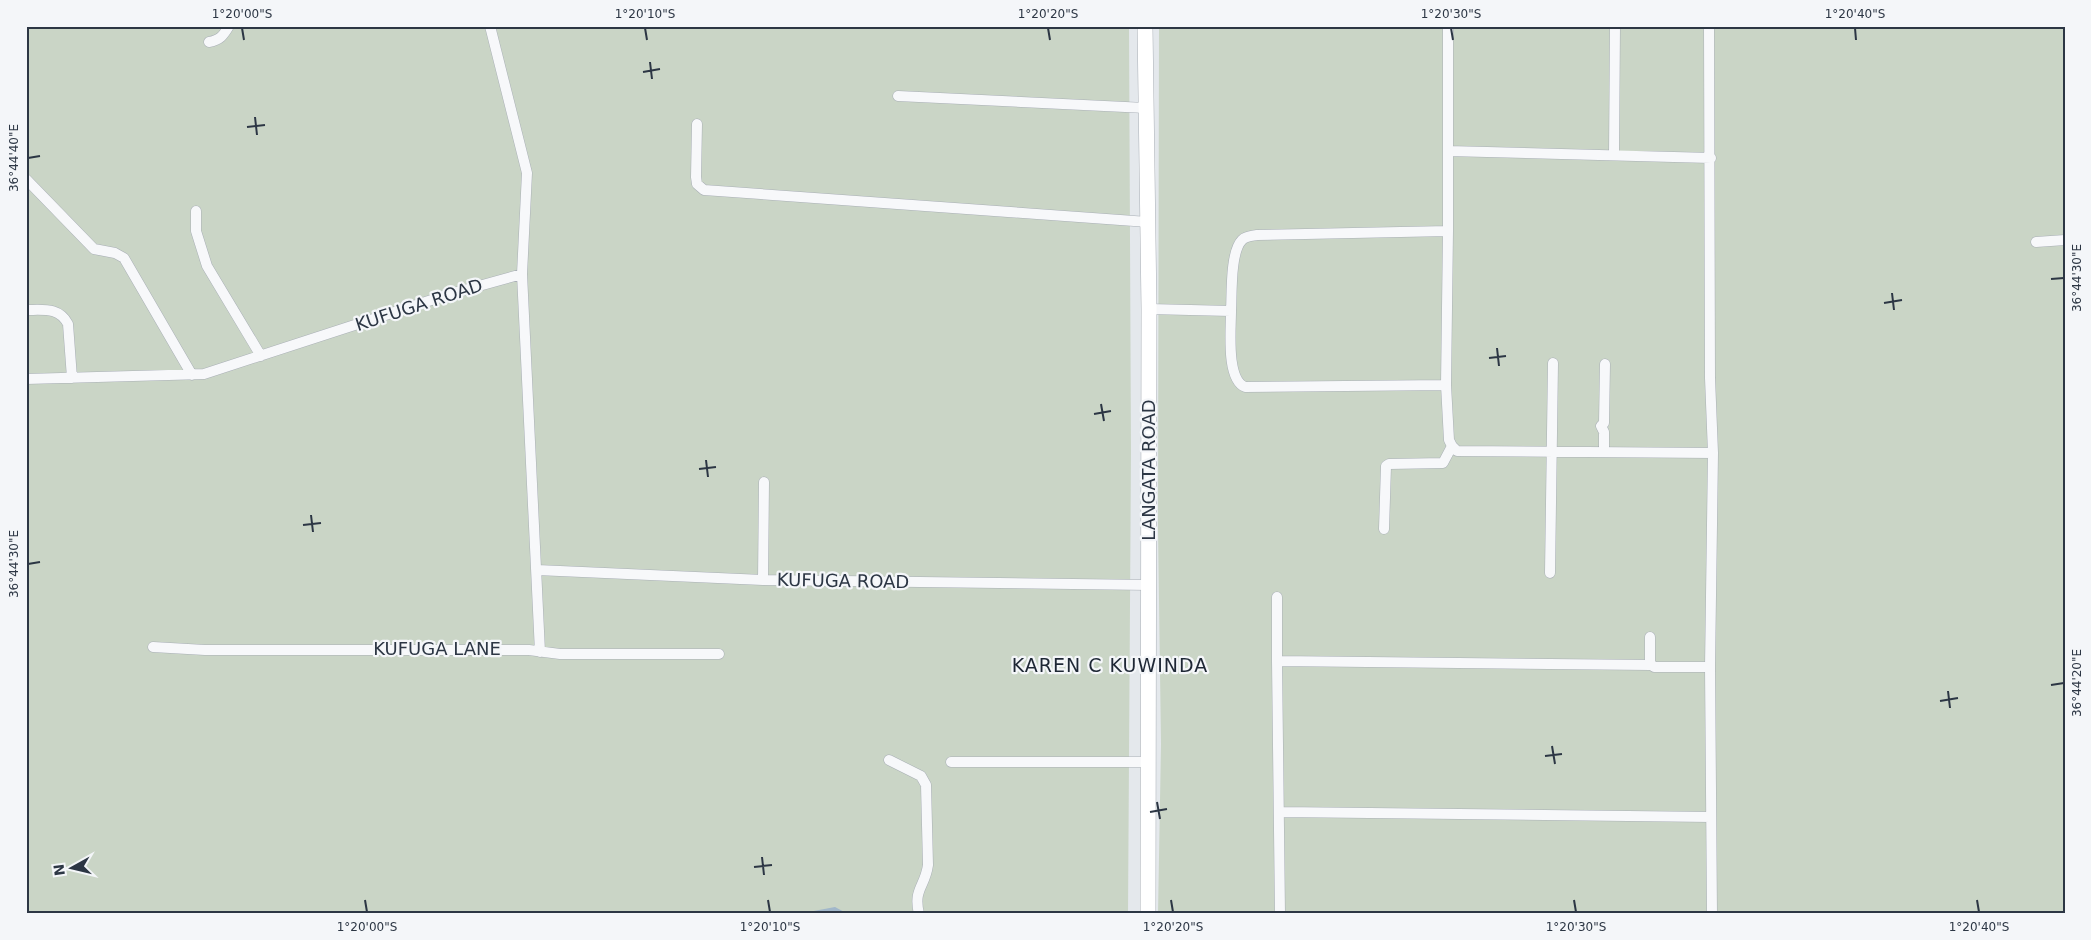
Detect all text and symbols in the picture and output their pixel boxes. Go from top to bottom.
text: 1°20'00"S [212,7,272,21]
text: 1°20'10"S [615,7,675,21]
text: 1°20'20"S [1018,7,1078,21]
text: 1°20'30"S [1421,7,1481,21]
text: 1°20'40"S [1825,7,1885,21]
text: 36°44'40"E [7,124,21,192]
text: 36°44'30"E [2070,244,2084,312]
street label: KUFUGA ROAD [353,274,485,335]
street label: LANGATA ROAD [1138,399,1159,541]
text: 36°44'30"E [7,530,21,598]
street label: KUFUGA ROAD [777,569,909,592]
street label: KUFUGA LANE [373,638,501,659]
text: 36°44'20"E [2070,649,2084,717]
district label: KAREN C KUWINDA [1012,654,1208,676]
north arrow [48,842,98,892]
text: N [50,863,68,877]
text: 1°20'00"S [337,920,397,934]
text: 1°20'10"S [740,920,800,934]
text: 1°20'20"S [1143,920,1203,934]
text: 1°20'30"S [1546,920,1606,934]
text: 1°20'40"S [1949,920,2009,934]

